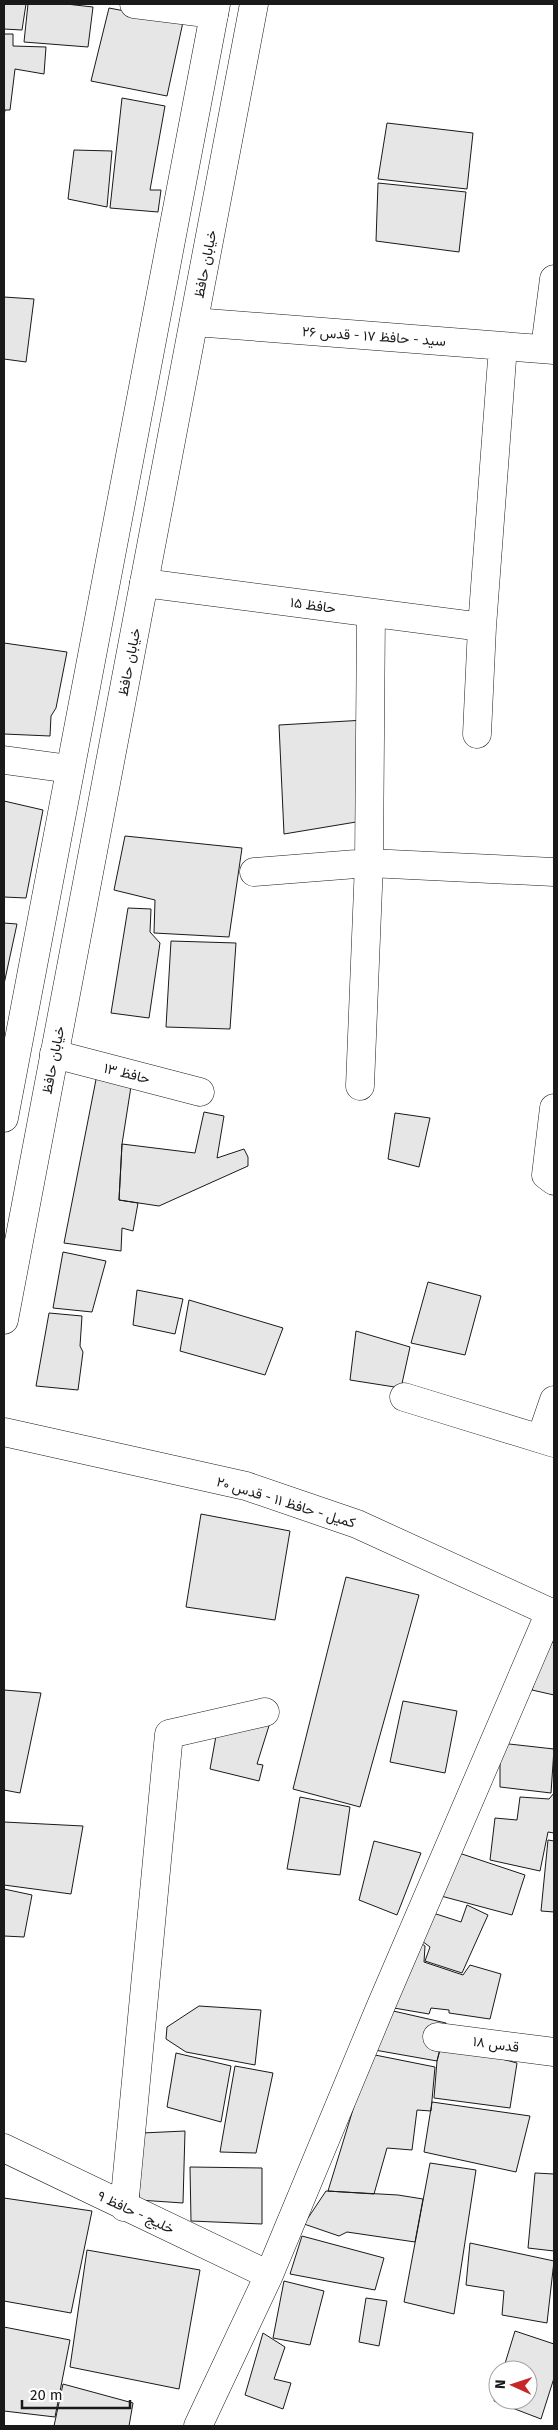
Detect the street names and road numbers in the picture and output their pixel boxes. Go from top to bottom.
street label: خیابان حافظ [191,228,220,300]
street label: سید - حافظ ۱۷ - قدس ۲۶ [302,323,446,350]
street label: حافظ ۱۵ [289,594,337,617]
street label: خیابان حافظ [115,626,144,698]
street label: خیابان حافظ [39,1024,68,1096]
street label: حافظ ۱۳ [102,1060,152,1087]
street label: کمیل - حافظ ۱۱ - قدس ۲۰ [214,1473,357,1532]
street label: قدس ۱۸ [472,2033,520,2056]
street label: خلیج - حافظ ۹ [94,2187,177,2240]

